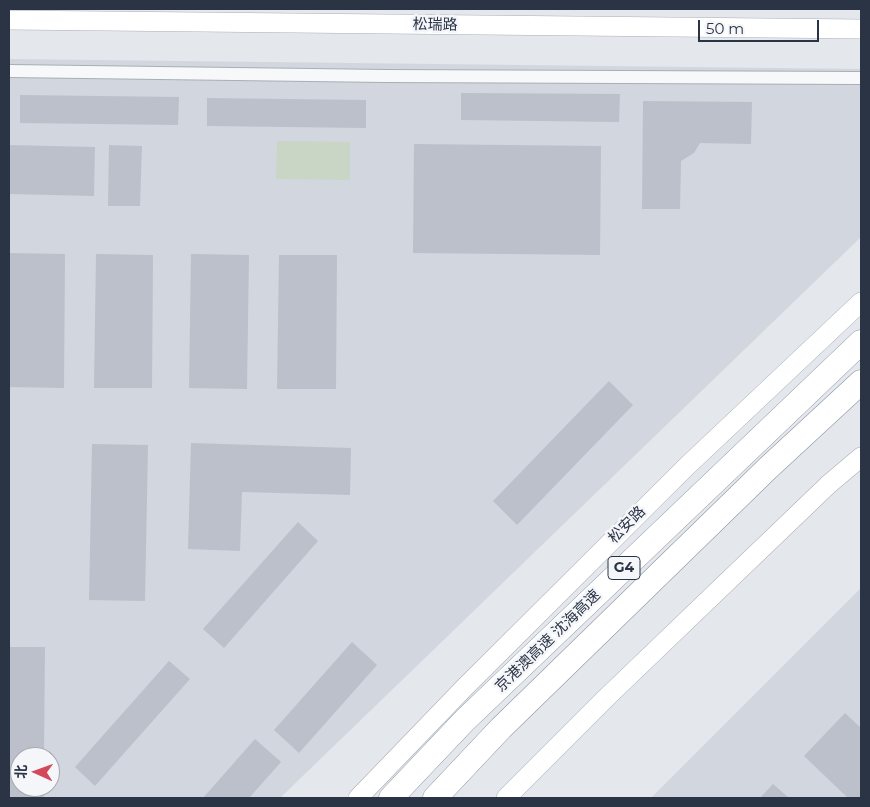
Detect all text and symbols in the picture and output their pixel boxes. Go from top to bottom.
scale bar [700,10,821,42]
street label: 松瑞路 [412,16,458,34]
text: 50 m [706,19,744,38]
street label: 松安路 [605,503,649,547]
road number: G4 [608,556,640,580]
street label: 京港澳高速 沈海高速 [492,586,604,696]
north arrow [10,747,60,797]
text: 北 [12,764,30,779]

